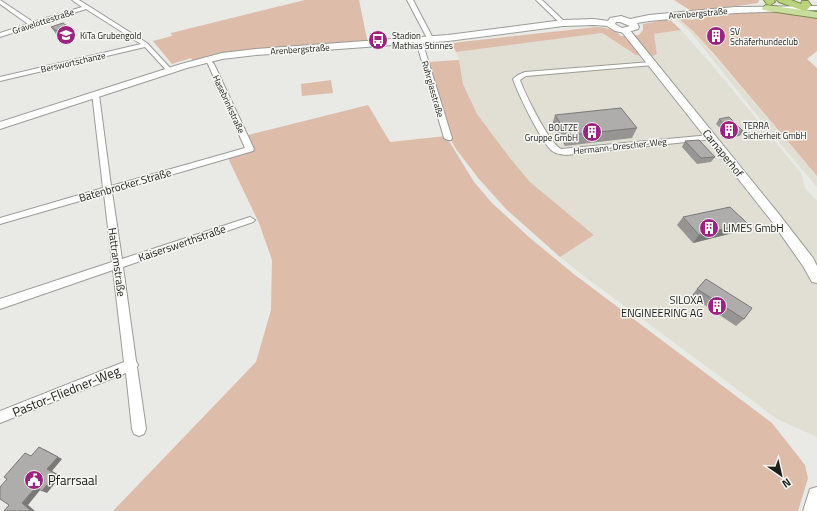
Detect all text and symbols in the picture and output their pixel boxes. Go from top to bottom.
street label: Arenbergstraße [668,4,729,22]
street label: Gravelottestraße [10,5,76,37]
school or university icon: KiTa Grubengold [55,24,77,46]
building icon: SV Schäferhundeclub [705,25,727,47]
place label: SV Schäferhundeclub [730,25,798,48]
place label: KiTa Grubengold [80,29,142,42]
bus stop icon: Stadion Mathias Stinnes [367,29,389,51]
place label: Stadion Mathias Stinnes [392,29,453,52]
street label: Arenbergstraße [270,40,331,58]
street label: Berswortschanze [39,48,107,76]
street label: Ruhrglasstraße [419,59,447,119]
street label: Hasebrinkstraße [210,73,248,136]
building icon: TERRA Sicherheit GmbH [718,119,740,141]
place label: TERRA Sicherheit GmbH [743,119,807,142]
place label: BOLTZE Gruppe GmbH [525,121,578,144]
building icon: BOLTZE Gruppe GmbH [581,121,603,143]
street label: Carnaperhof [699,126,747,181]
street label: Hermann-Drescher-Weg [573,135,668,157]
street label: Batenbrocker Straße [77,164,174,206]
building icon: LIMES GmbH [698,217,720,239]
street label: Kaiserswerthstraße [136,220,228,265]
place label: LIMES GmbH [723,220,784,236]
street label: Hattramstraße [104,227,130,298]
place label: SILOXA ENGINEERING AG [621,292,703,321]
building icon: SILOXA ENGINEERING AG [706,295,728,317]
street label: Pastor-Fliedner-Weg [9,360,123,422]
north arrow [761,455,801,495]
public building icon: Pfarrsaal [23,469,45,491]
place label: Pfarrsaal [48,470,98,490]
text: N [779,475,794,492]

